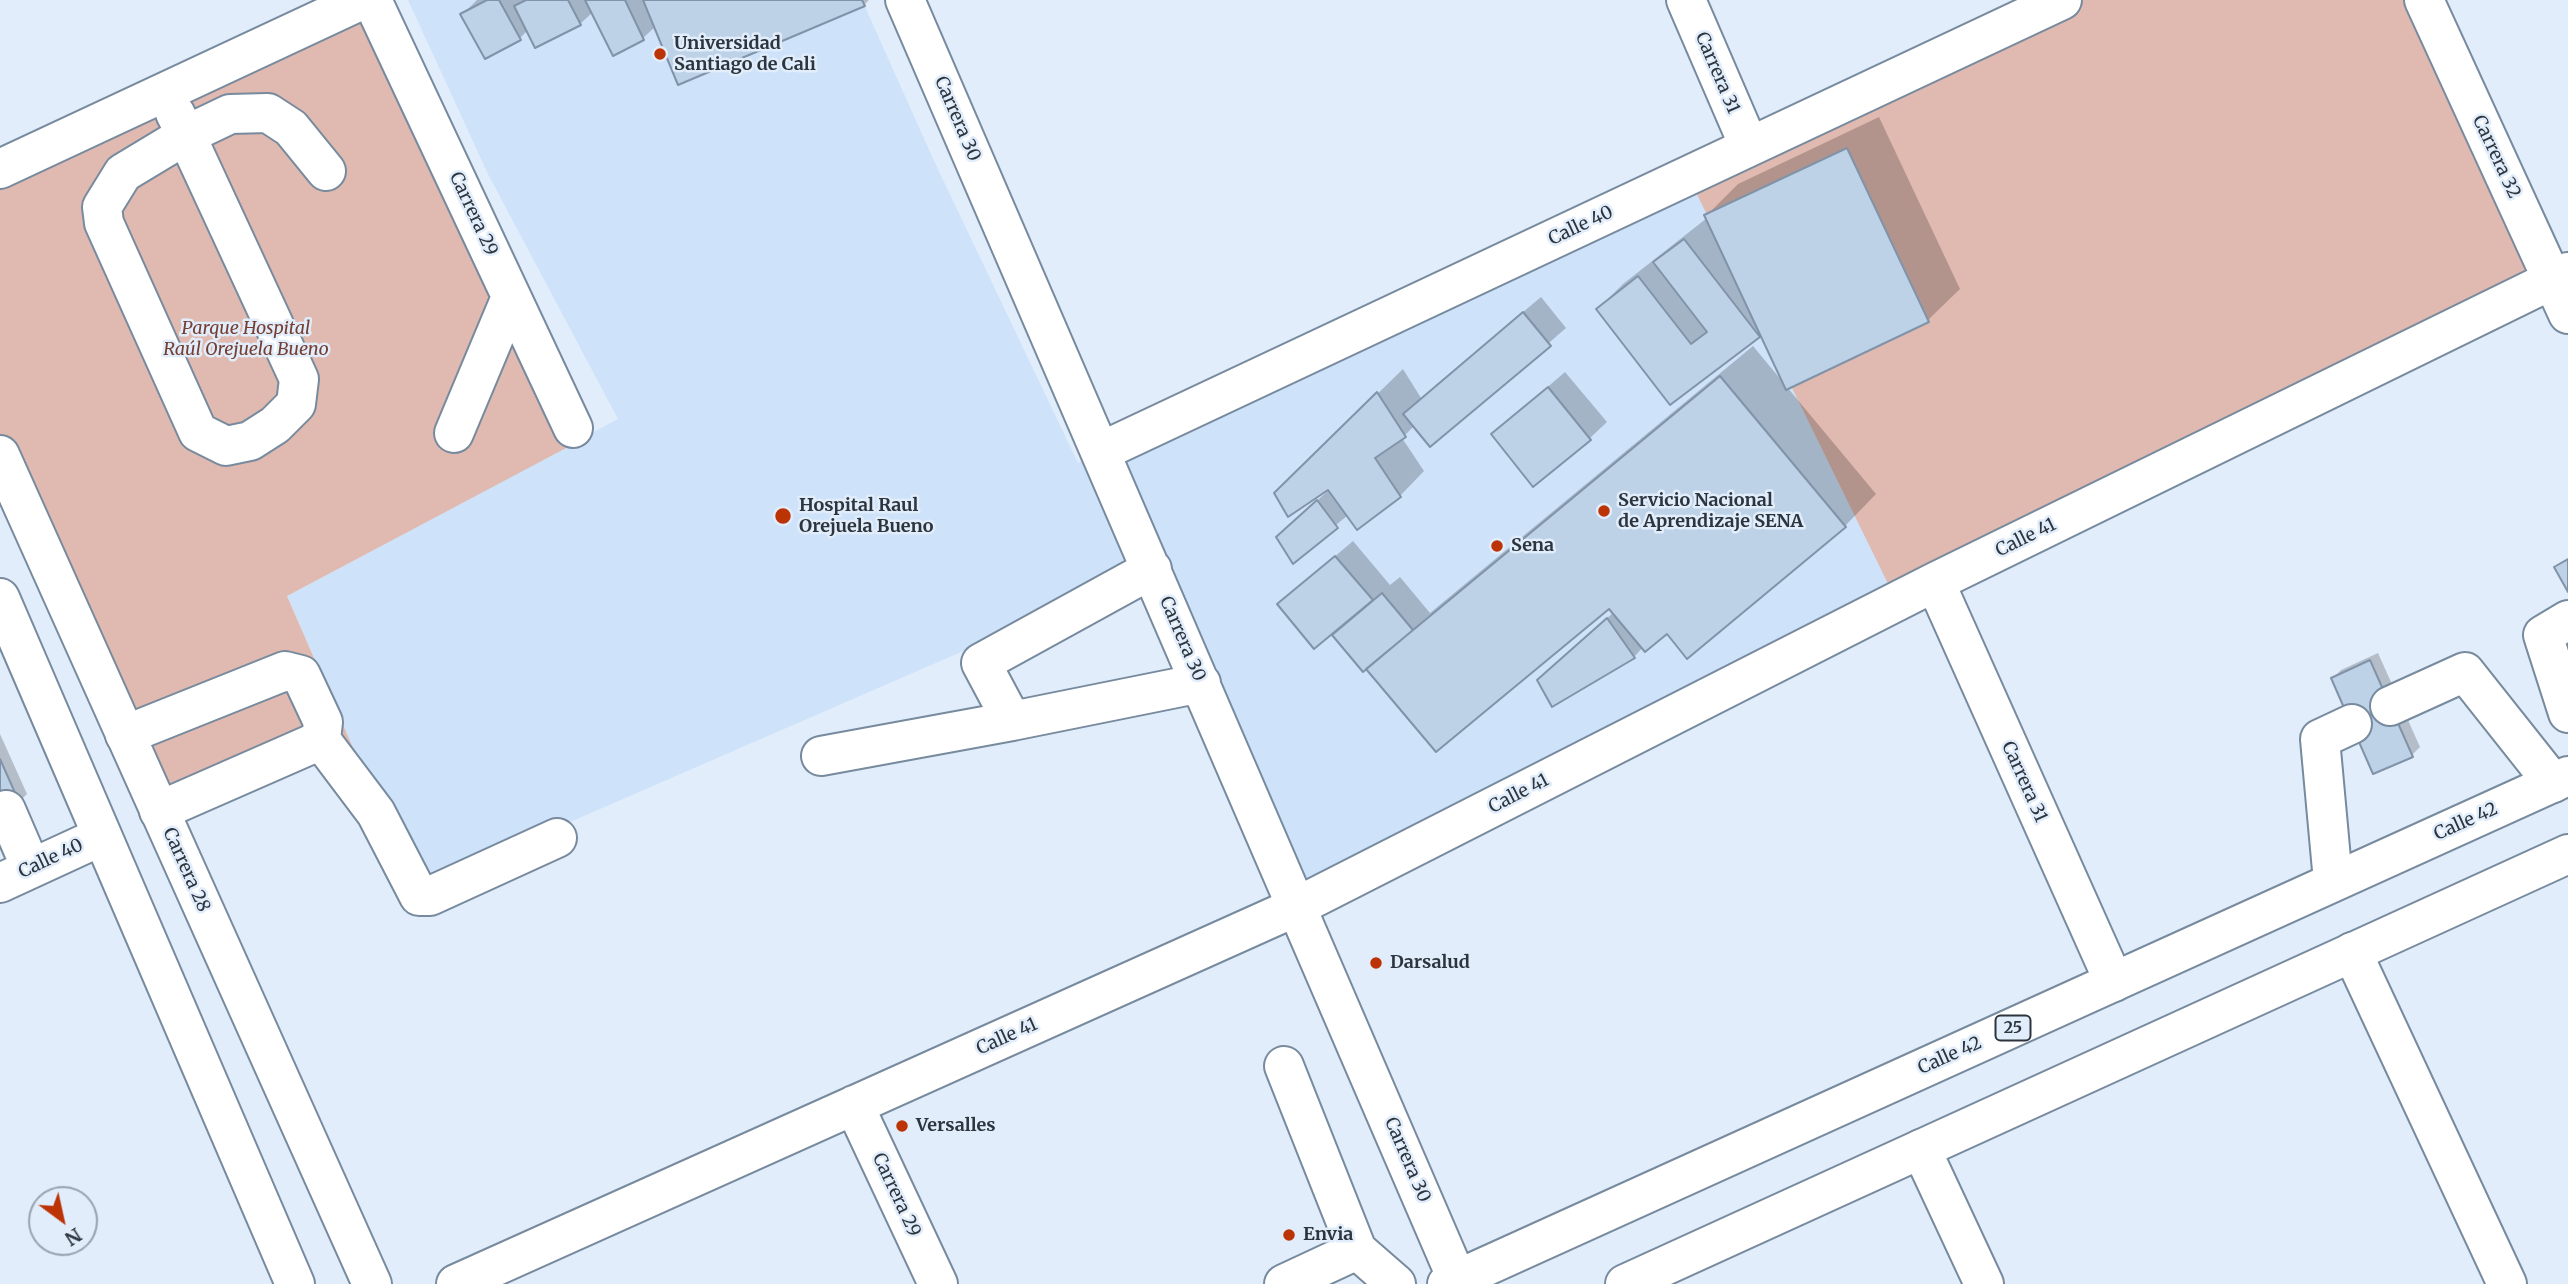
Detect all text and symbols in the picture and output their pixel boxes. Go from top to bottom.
street label: Carrera 31 [1690,29,1744,117]
place label: Universidad Santiago de Cali [674,33,816,76]
marker: Universidad Santiago de Cali [652,46,668,62]
street label: Carrera 30 [929,73,985,165]
street label: Carrera 32 [2467,112,2525,202]
street label: Carrera 29 [444,169,502,259]
street label: Calle 40 [1545,202,1617,250]
park label: Parque Hospital Raúl Orejuela Bueno [163,318,329,360]
place label: Servicio Nacional de Aprendizaje SENA [1618,490,1803,532]
place label: Hospital Raul Orejuela Bueno [799,495,934,538]
marker: Servicio Nacional de Aprendizaje SENA [1596,503,1612,519]
marker: Hospital Raul Orejuela Bueno [773,506,793,526]
street label: Calle 41 [1992,514,2060,562]
place label: Sena [1511,535,1554,557]
marker: Sena [1489,538,1505,554]
street label: Carrera 30 [1154,593,1210,685]
street label: Carrera 31 [1997,738,2051,826]
street label: Calle 41 [1485,770,1553,818]
street label: Calle 42 [2431,798,2501,846]
street label: Carrera 28 [158,825,214,915]
street label: Calle 40 [15,835,87,883]
place label: Darsalud [1390,952,1470,974]
marker: Darsalud [1368,955,1384,971]
street label: Calle 41 [973,1014,1041,1060]
road number: 25 [1996,1016,2030,1040]
street label: Calle 42 [1915,1032,1985,1080]
street label: Carrera 30 [1379,1114,1435,1206]
place label: Versalles [916,1115,996,1137]
marker: Versalles [894,1118,910,1134]
street label: Carrera 29 [867,1150,925,1240]
north arrow [28,1186,98,1256]
text: N [61,1223,86,1251]
place label: Envia [1303,1224,1353,1246]
marker: Envia [1281,1227,1297,1243]

